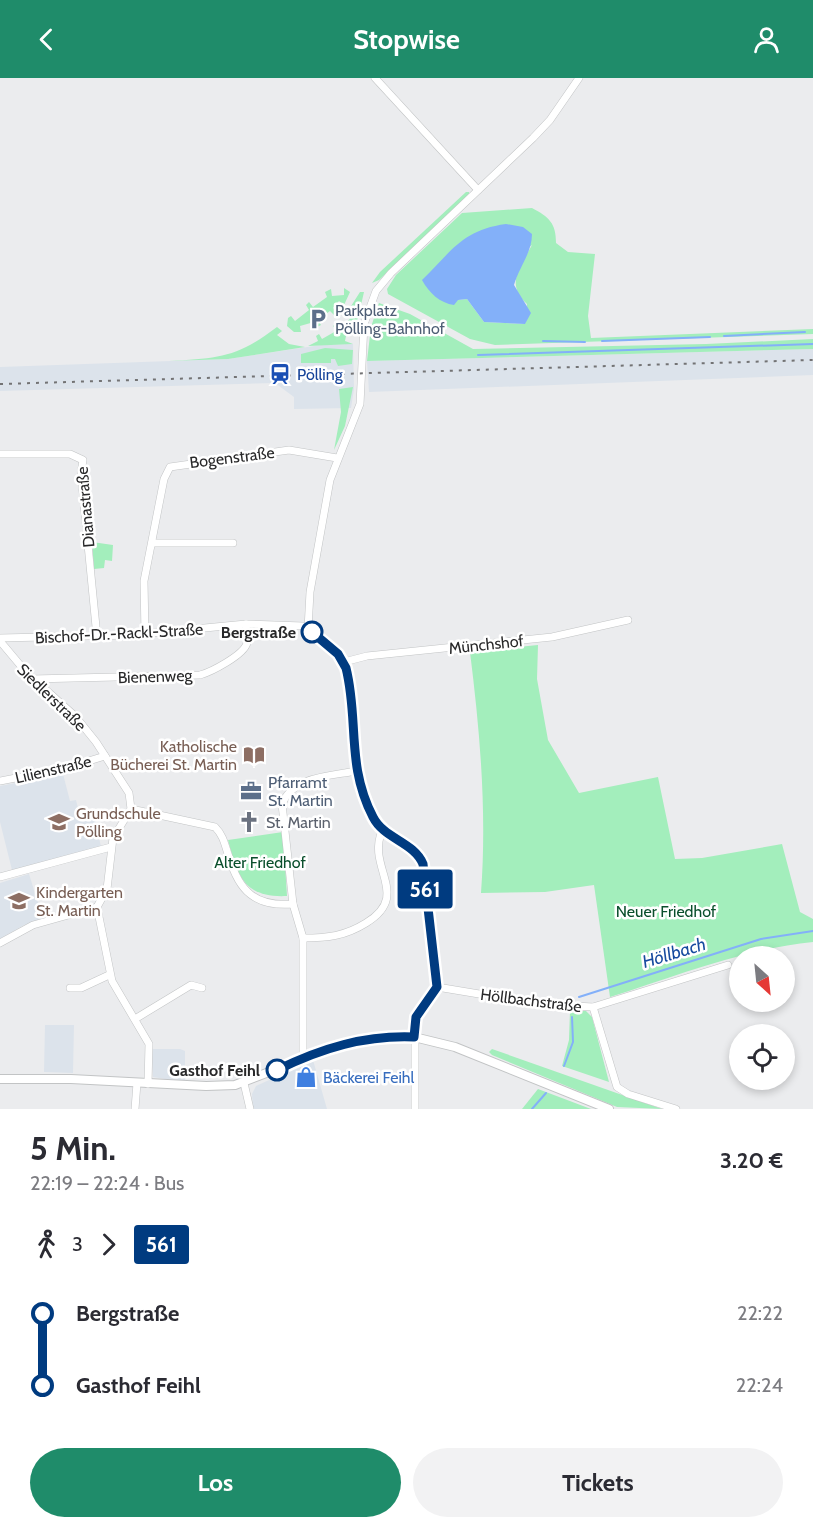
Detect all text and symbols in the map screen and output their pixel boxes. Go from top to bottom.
icon: back [30,23,63,56]
text: Stopwise [353,23,460,56]
icon: person [750,23,783,56]
place label: Parkplatz Pölling-Bahnhof [335,301,446,338]
parking icon: Parkplatz Pölling-Bahnhof [306,307,330,331]
station icon: Pölling [268,362,292,386]
place label: Pölling [297,365,344,384]
street label: Bogenstraße [188,443,276,472]
street label: Dianastraße [72,466,99,548]
street label: Bischof-Dr.-Rackl-Straße [34,620,204,647]
marker: Bergstraße [301,621,323,643]
place label: Bergstraße [221,623,296,642]
street label: Münchshof [448,631,525,658]
street label: Siedlerstraße [13,660,90,735]
street label: Bienenweg [117,666,194,687]
place label: Katholische Bücherei St. Martin [110,737,237,774]
library icon: Katholische Bücherei St. Martin [242,743,266,767]
street label: Lilienstraße [13,751,93,787]
place label: Pfarramt St. Martin [268,773,333,810]
office icon: Pfarramt St. Martin [239,779,263,803]
place label: Grundschule Pölling [76,804,161,841]
school or university icon: Grundschule Pölling [47,810,71,834]
church icon: St. Martin [237,810,261,834]
place label: St. Martin [266,813,331,832]
park label: Alter Friedhof [214,853,306,872]
line badge: 561 [390,870,460,908]
text: 561 [410,877,440,902]
place label: Kindergarten St. Martin [36,883,123,920]
school or university icon: Kindergarten St. Martin [7,889,31,913]
park label: Neuer Friedhof [616,902,717,921]
water label: Höllbach [639,933,709,973]
north arrow [729,946,795,1012]
map controls [729,946,795,1090]
street label: Höllbachstraße [479,985,583,1016]
button: locate [729,1024,795,1090]
marker: Gasthof Feihl [266,1059,288,1081]
place label: Gasthof Feihl [169,1061,260,1080]
shop icon: Bäckerei Feihl [294,1065,318,1089]
place label: Bäckerei Feihl [323,1068,414,1087]
text: 5 Min. [30,1128,116,1168]
text: 3.20 € [720,1147,783,1174]
text: 22:19 – 22:24 · Bus [30,1171,184,1195]
icon: walk [30,1228,63,1261]
icon: forward [92,1228,125,1261]
text: 3 [72,1232,83,1256]
text: 561 [146,1232,177,1257]
text: Bergstraße [76,1300,179,1327]
text: 22:22 [737,1301,783,1325]
text: Gasthof Feihl [76,1372,201,1399]
text: 22:24 [736,1373,783,1397]
button: Los [30,1448,401,1517]
button: Tickets [413,1448,783,1517]

